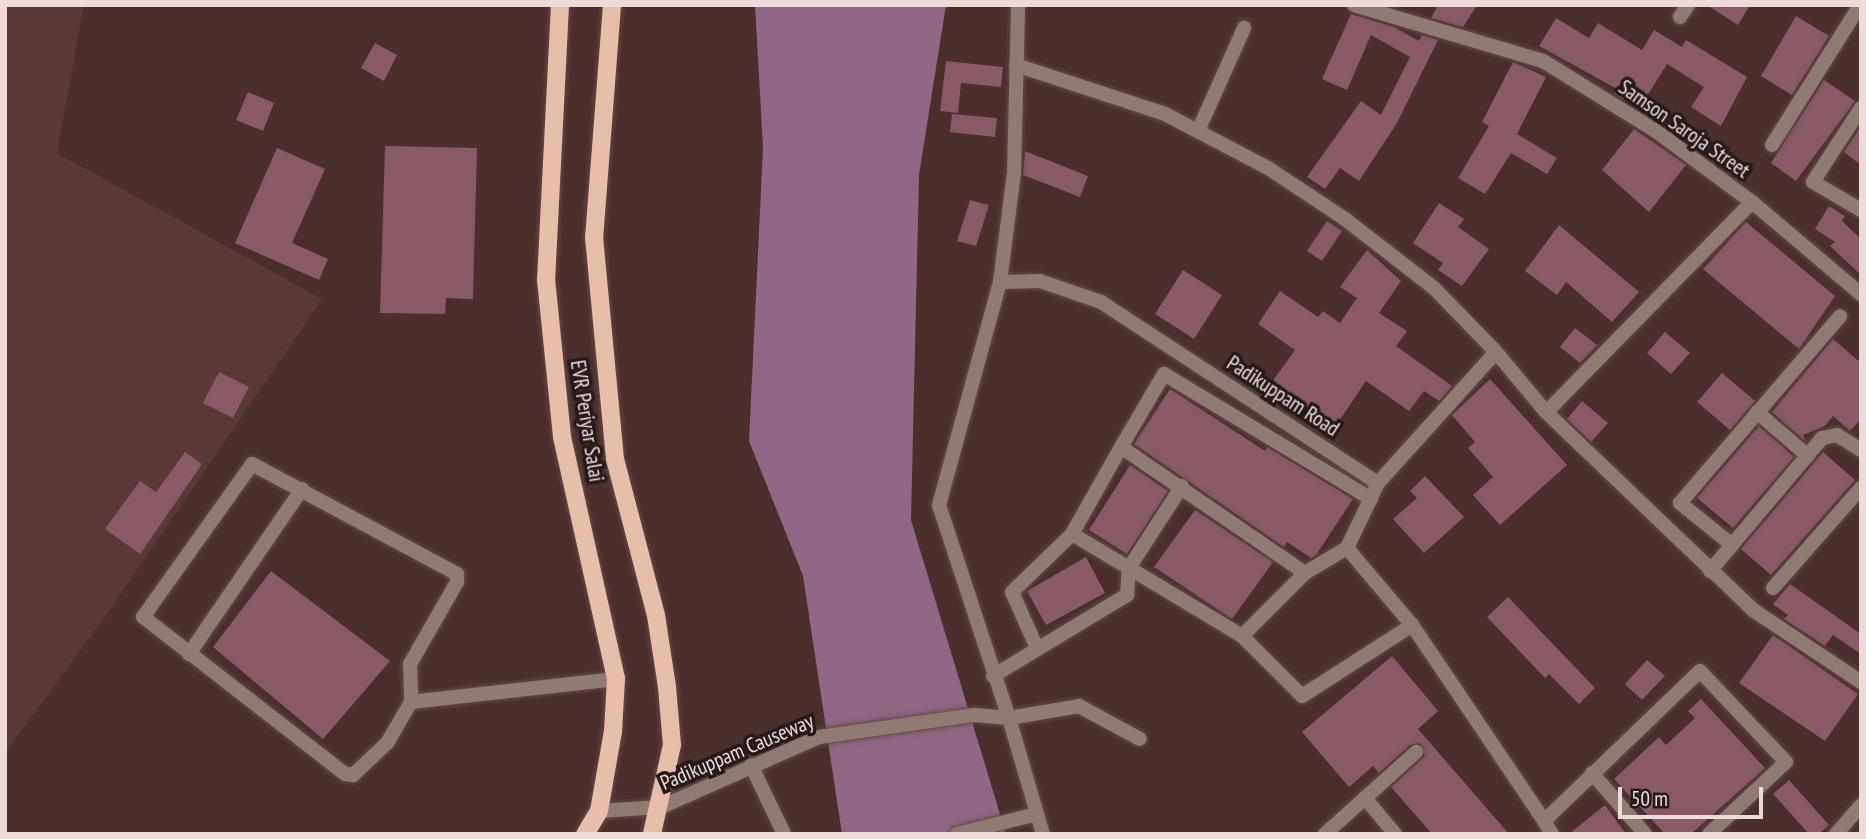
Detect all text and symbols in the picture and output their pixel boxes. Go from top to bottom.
street label: Samson Saroja Street [1614,75,1754,183]
street label: Padikuppam Road [1222,350,1344,442]
street label: EVR Periyar Salai [565,358,609,484]
street label: Padikuppam Causeway [657,708,817,796]
scale bar [1621,772,1766,816]
text: 50 m [1631,785,1668,812]

